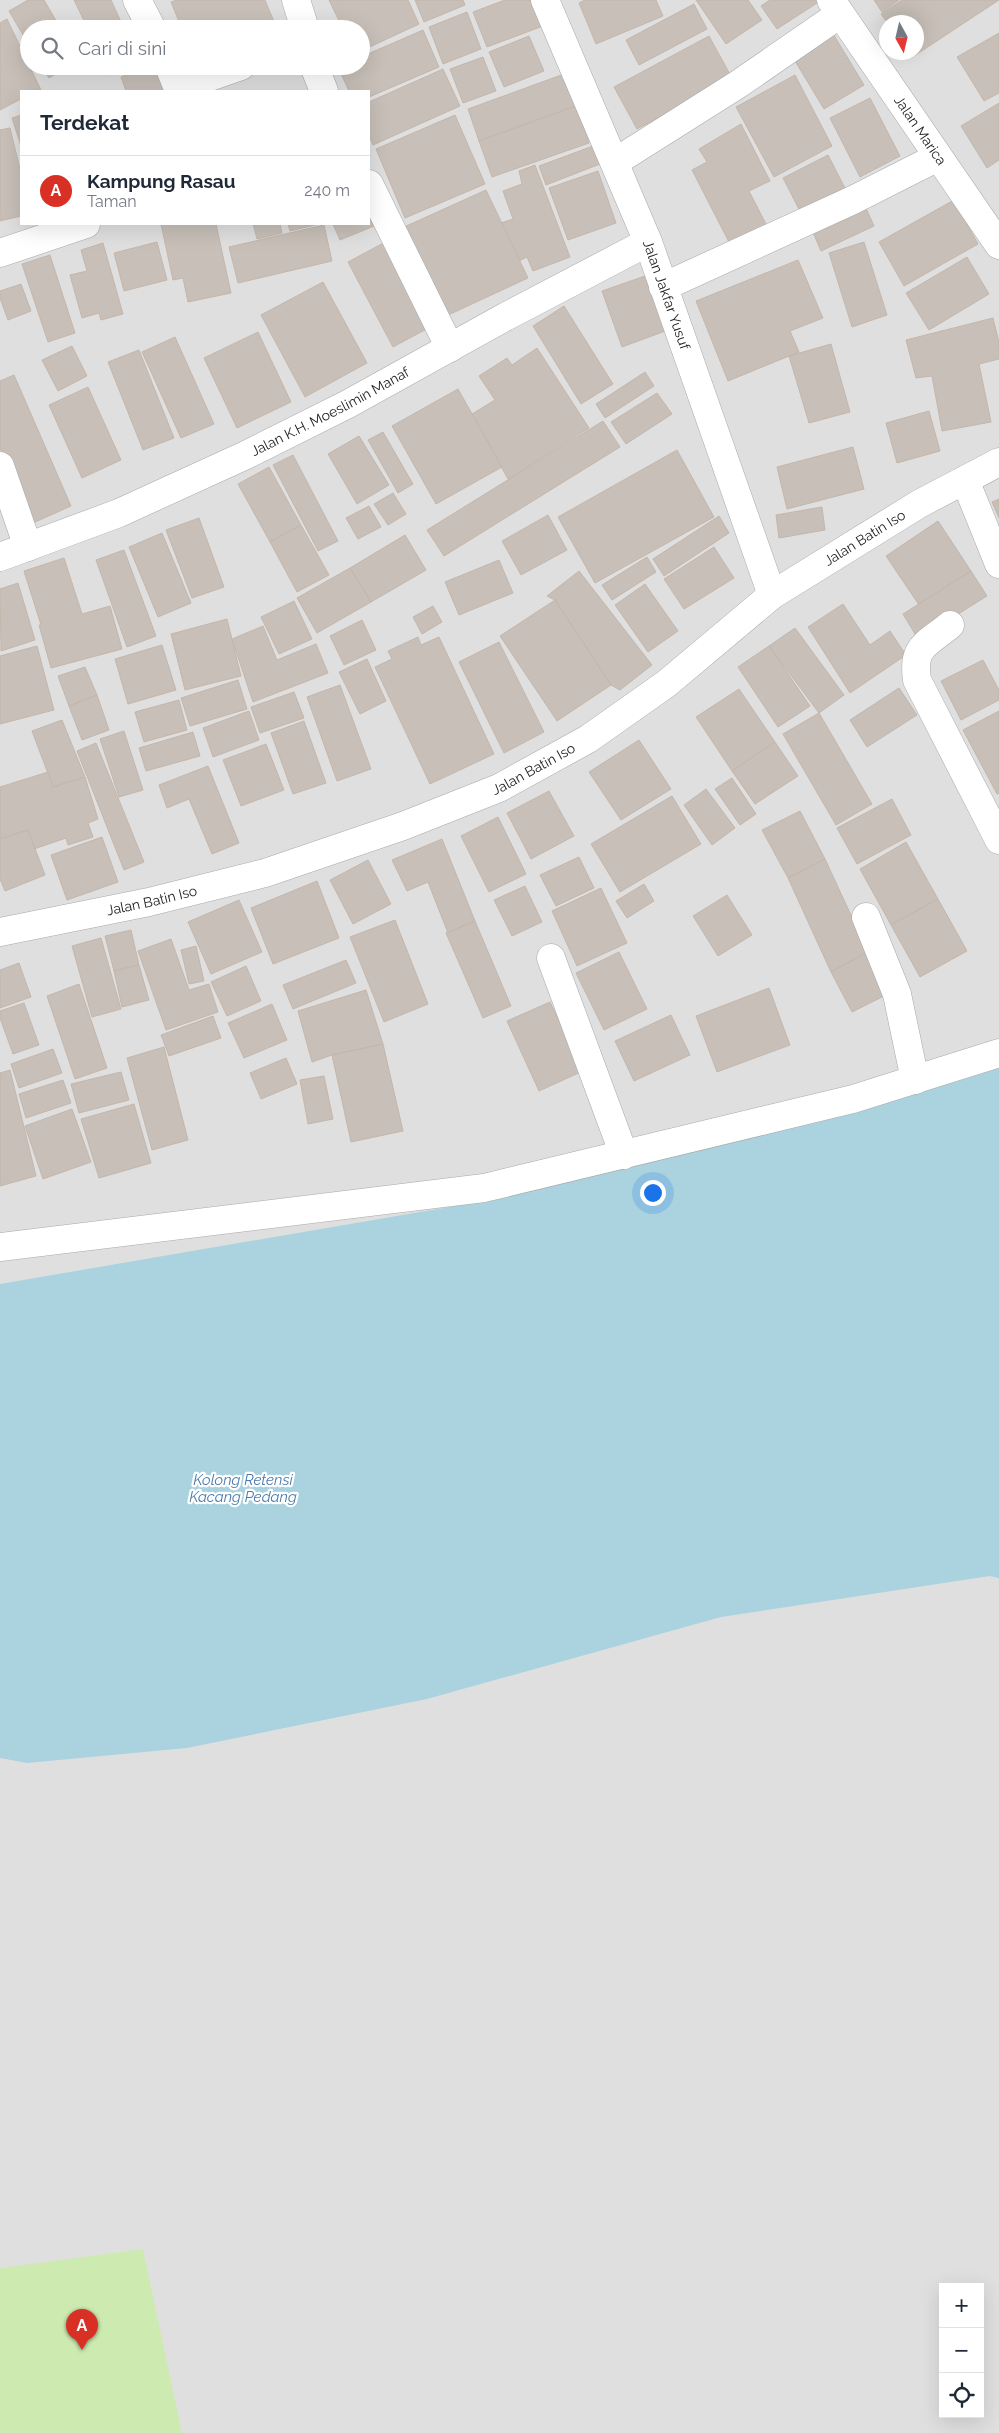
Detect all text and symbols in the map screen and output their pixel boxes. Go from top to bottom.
north arrow [879,15,924,60]
search box [20,20,370,75]
icon: search [38,34,66,62]
text: Cari di sini [78,37,166,59]
street label: Jalan Marica [891,93,950,168]
text: Terdekat [40,110,129,135]
text: Kampung Rasau [87,170,236,192]
text: A [51,181,61,200]
text: 240 m [304,181,350,200]
text: Taman [87,192,137,211]
street label: Jalan Jakfar Yusuf [640,238,694,353]
street label: Jalan K.H. Moeslimin Manaf [248,363,413,459]
street label: Jalan Batin Iso [821,507,908,569]
street label: Jalan Batin Iso [490,740,578,798]
street label: Jalan Batin Iso [105,882,199,918]
your location [640,1180,666,1206]
water label: Kolong Retensi Kacang Pedang [189,1471,297,1506]
map controls [939,2283,984,2418]
button: + [939,2283,984,2328]
pin: A [66,2309,98,2350]
button: − [939,2328,984,2373]
button: locate [939,2373,984,2418]

